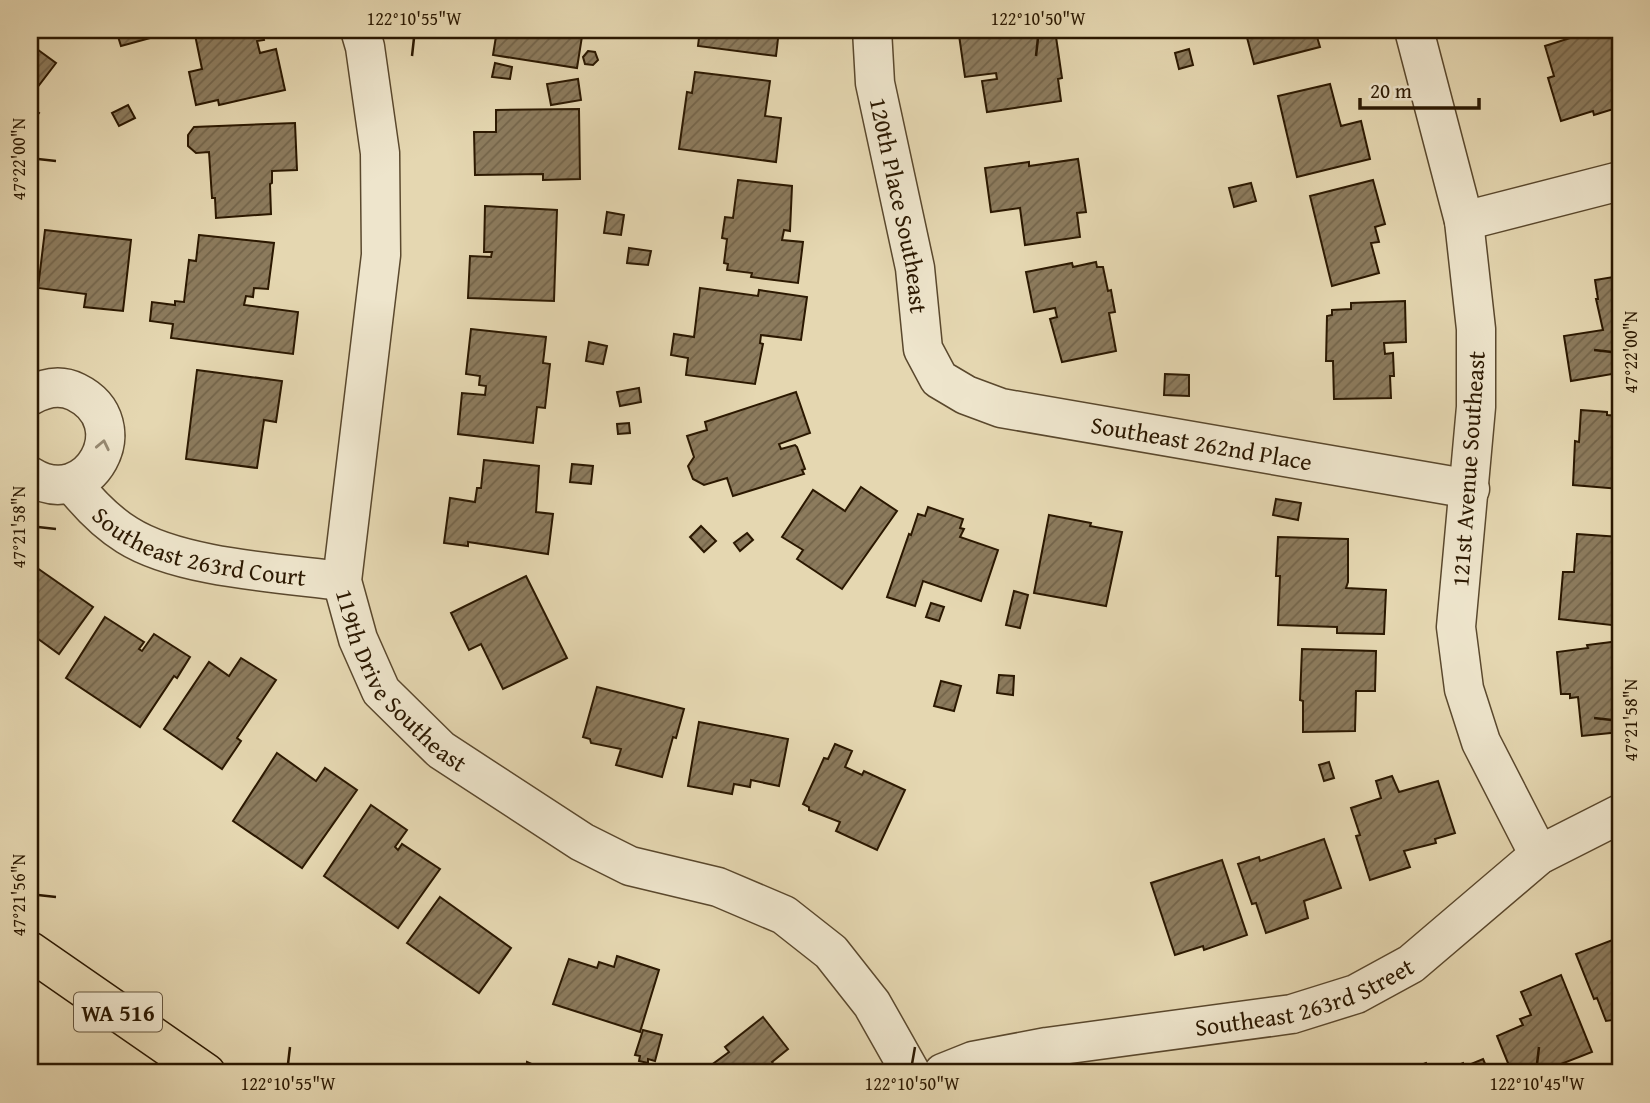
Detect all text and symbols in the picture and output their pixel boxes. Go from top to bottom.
text: 122°10'55"W [367,5,462,32]
text: 122°10'50"W [991,5,1086,32]
scale bar [1360,66,1478,110]
text: 20 m [1370,75,1412,106]
street label: 120th Place Southeast [861,94,937,316]
text: 47°22'00"N [5,117,32,200]
text: 47°22'00"N [1617,310,1644,393]
street label: 121st Avenue Southeast [1442,349,1494,588]
street label: Southeast 262nd Place [1088,406,1315,479]
one-way arrow [94,440,109,452]
text: 47°21'58"N [5,485,32,568]
street label: Southeast 263rd Court [85,498,308,594]
street label: 119th Drive Southeast [327,585,474,780]
text: 47°21'58"N [1617,678,1644,761]
text: 47°21'56"N [5,853,32,936]
street label: Southeast 263rd Street [1193,948,1420,1044]
road number: WA 516 [74,993,162,1032]
text: 122°10'55"W [241,1070,336,1097]
text: 122°10'50"W [865,1070,960,1097]
text: 122°10'45"W [1490,1070,1585,1097]

